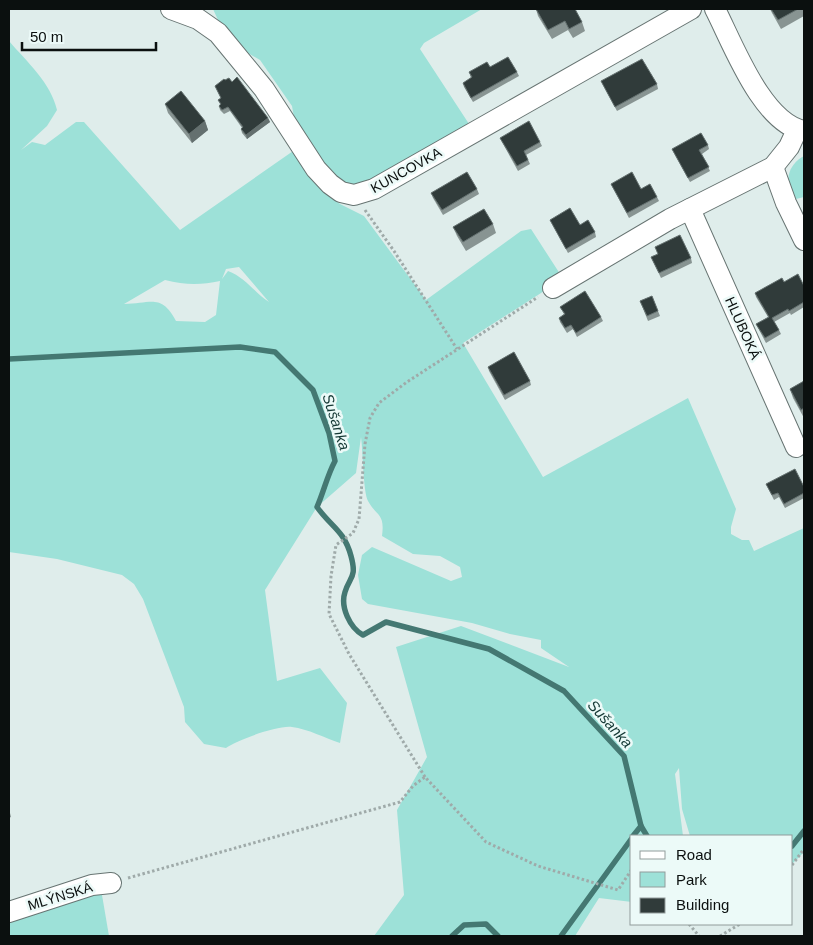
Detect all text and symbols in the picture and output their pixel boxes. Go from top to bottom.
scale bar [22,20,156,52]
text: 50 m [30,28,63,45]
street label: KUNCOVKA [368,144,445,196]
street label: HLUBOKÁ [722,294,764,362]
water label: Sušanka [319,391,354,452]
water label: Sušanka [585,696,636,751]
legend [630,835,793,925]
text: Road [676,846,712,863]
text: Park [676,871,707,888]
street label: MLÝNSKÁ [26,878,95,913]
text: Building [676,896,729,913]

